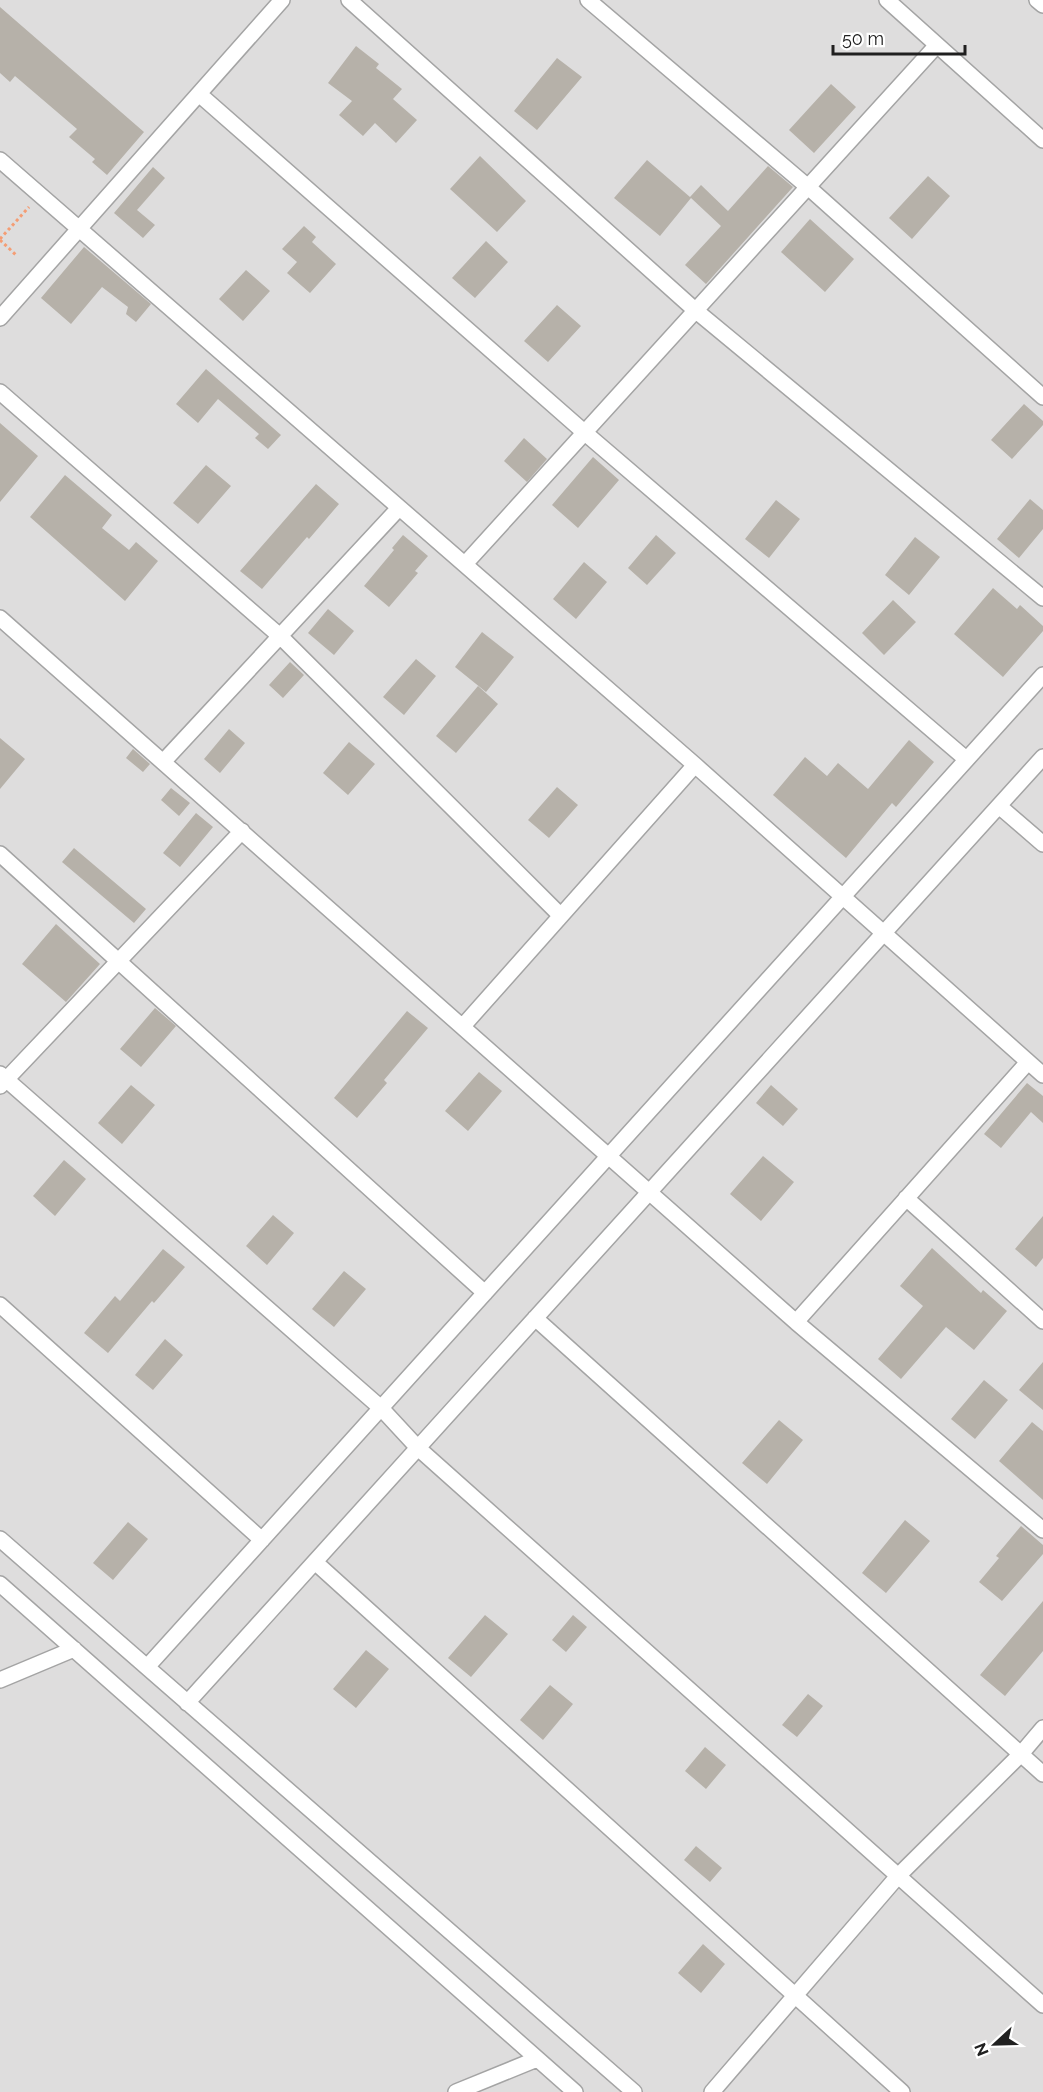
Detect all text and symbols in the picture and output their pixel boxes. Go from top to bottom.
scale bar [833,18,965,56]
text: 50 m [842,28,884,49]
north arrow [965,2014,1025,2074]
text: N [970,2040,993,2059]

